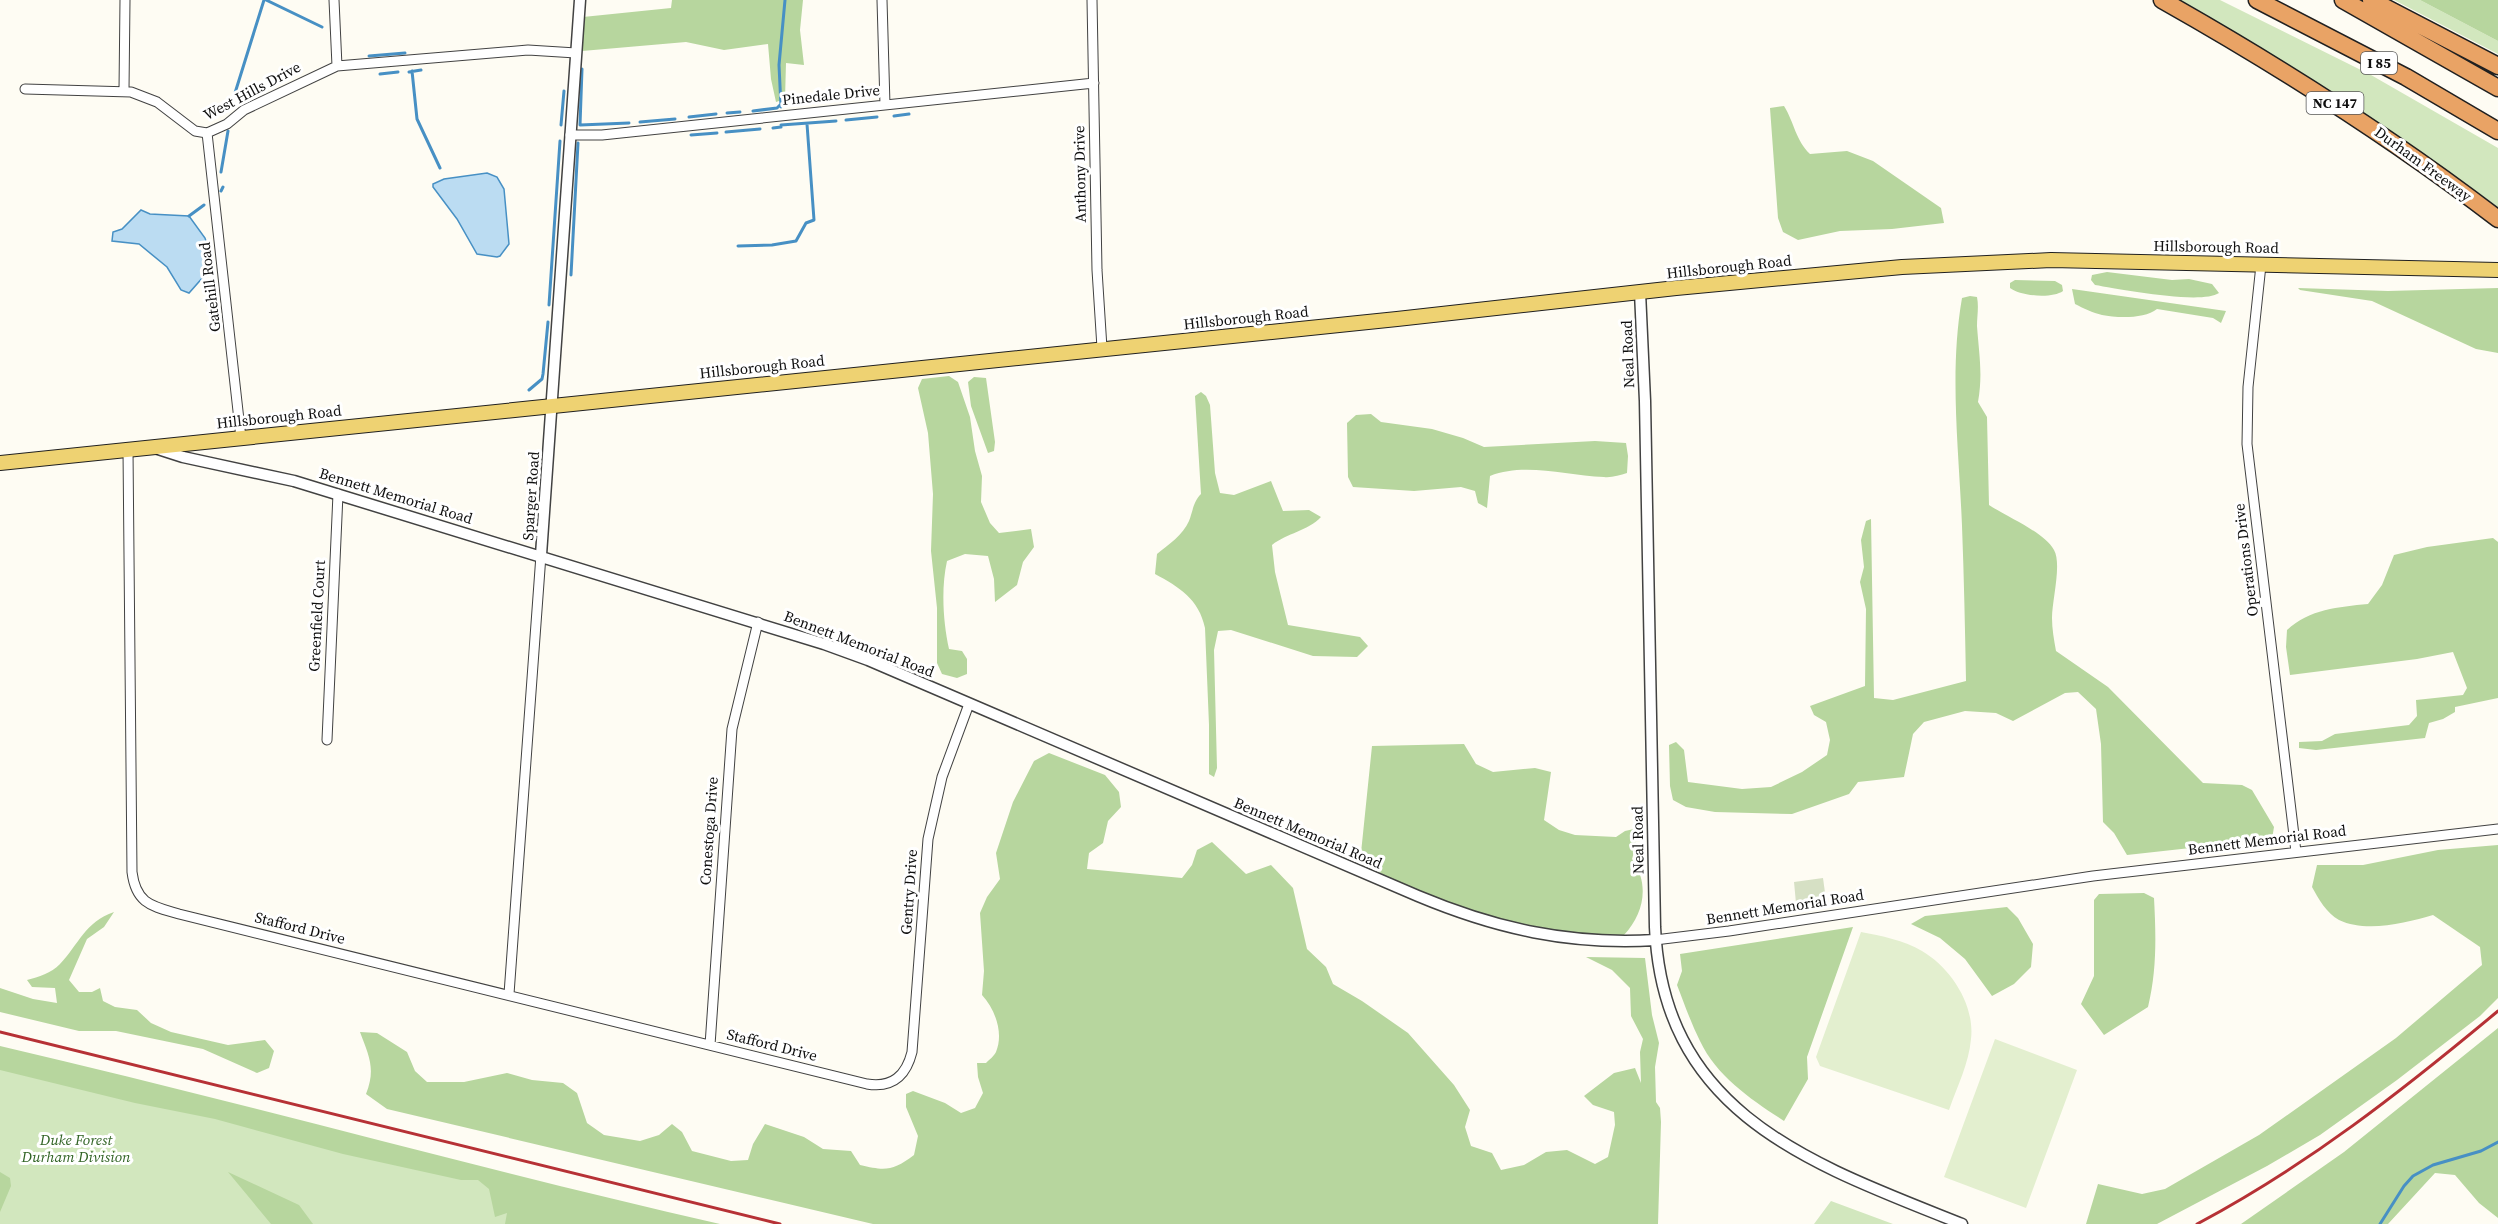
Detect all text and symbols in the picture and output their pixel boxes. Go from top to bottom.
road number: I 85 [2361,52,2397,74]
street label: West Hills Drive [199,56,304,125]
street label: Pinedale Drive [781,79,881,110]
road number: NC 147 [2306,92,2364,114]
street label: Durham Freeway [2370,121,2476,206]
street label: Anthony Drive [1068,125,1091,223]
street label: Hillsborough Road [2153,235,2279,258]
street label: Gatehill Road [194,241,225,333]
street label: Hillsborough Road [1665,249,1793,284]
street label: Hillsborough Road [1182,300,1310,335]
street label: Neal Road [1616,319,1639,388]
street label: Hillsborough Road [698,349,826,384]
street label: Hillsborough Road [215,399,343,434]
street label: Sparger Road [517,450,544,541]
street label: Bennett Memorial Road [317,462,476,529]
street label: Operations Drive [2228,502,2263,618]
street label: Greenfield Court [303,560,330,672]
street label: Bennett Memorial Road [781,605,938,682]
street label: Conestoga Drive [694,776,723,886]
street label: Bennett Memorial Road [1231,792,1386,874]
street label: Neal Road [1626,805,1649,874]
street label: Bennett Memorial Road [2187,819,2348,860]
street label: Gentry Drive [895,848,922,935]
street label: Bennett Memorial Road [1705,884,1866,929]
street label: Stafford Drive [253,906,348,949]
street label: Stafford Drive [725,1023,820,1066]
park label: Duke Forest Durham Division [21,1129,131,1167]

